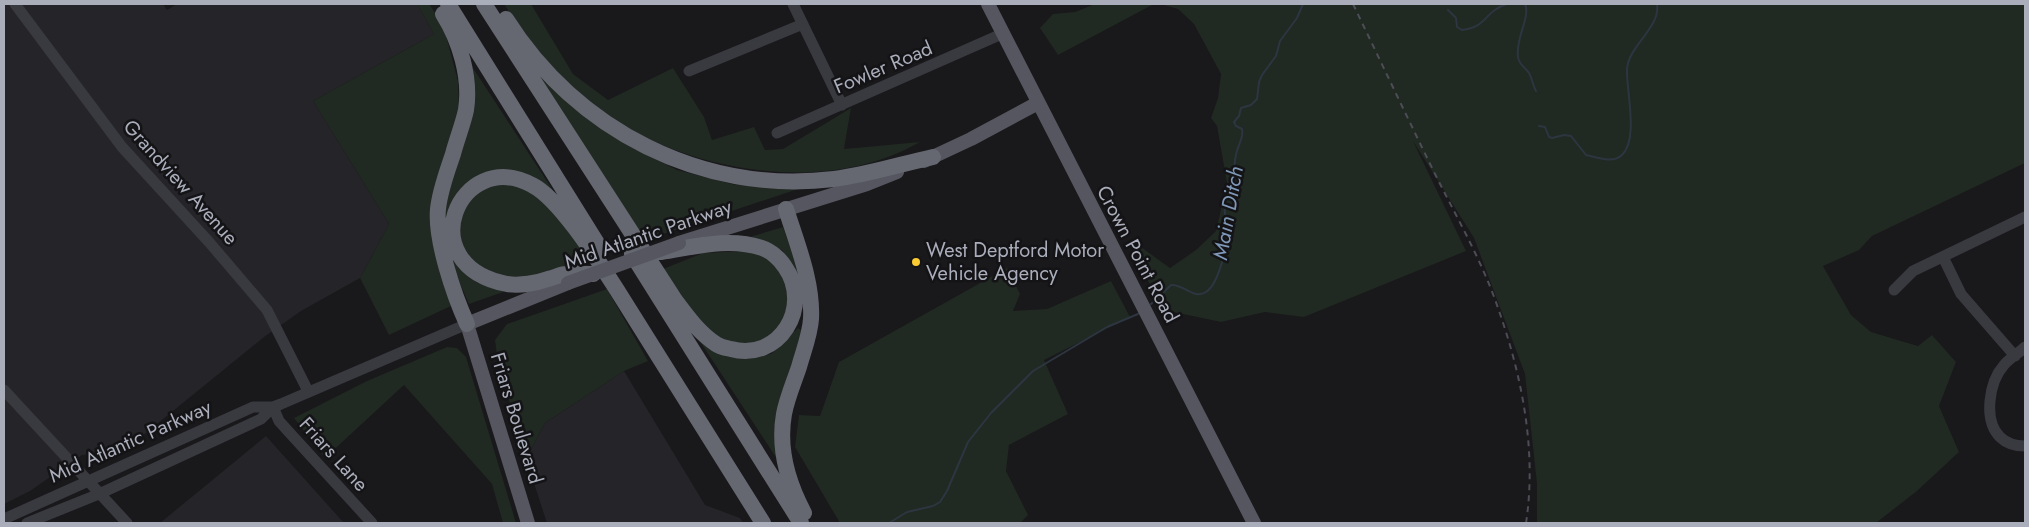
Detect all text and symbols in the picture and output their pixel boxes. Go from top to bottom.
street label: Fowler Road [829,34,937,101]
street label: Grandview Avenue [116,113,245,251]
water label: Main Ditch [1205,164,1251,262]
street label: Crown Point Road [1089,180,1186,328]
street label: Mid Atlantic Parkway [561,192,736,277]
place label: West Deptford Motor Vehicle Agency [926,236,1104,288]
marker: West Deptford Motor Vehicle Agency [910,256,922,268]
street label: Friars Boulevard [483,349,550,487]
street label: Mid Atlantic Parkway [44,393,216,490]
street label: Friars Lane [292,411,375,498]

